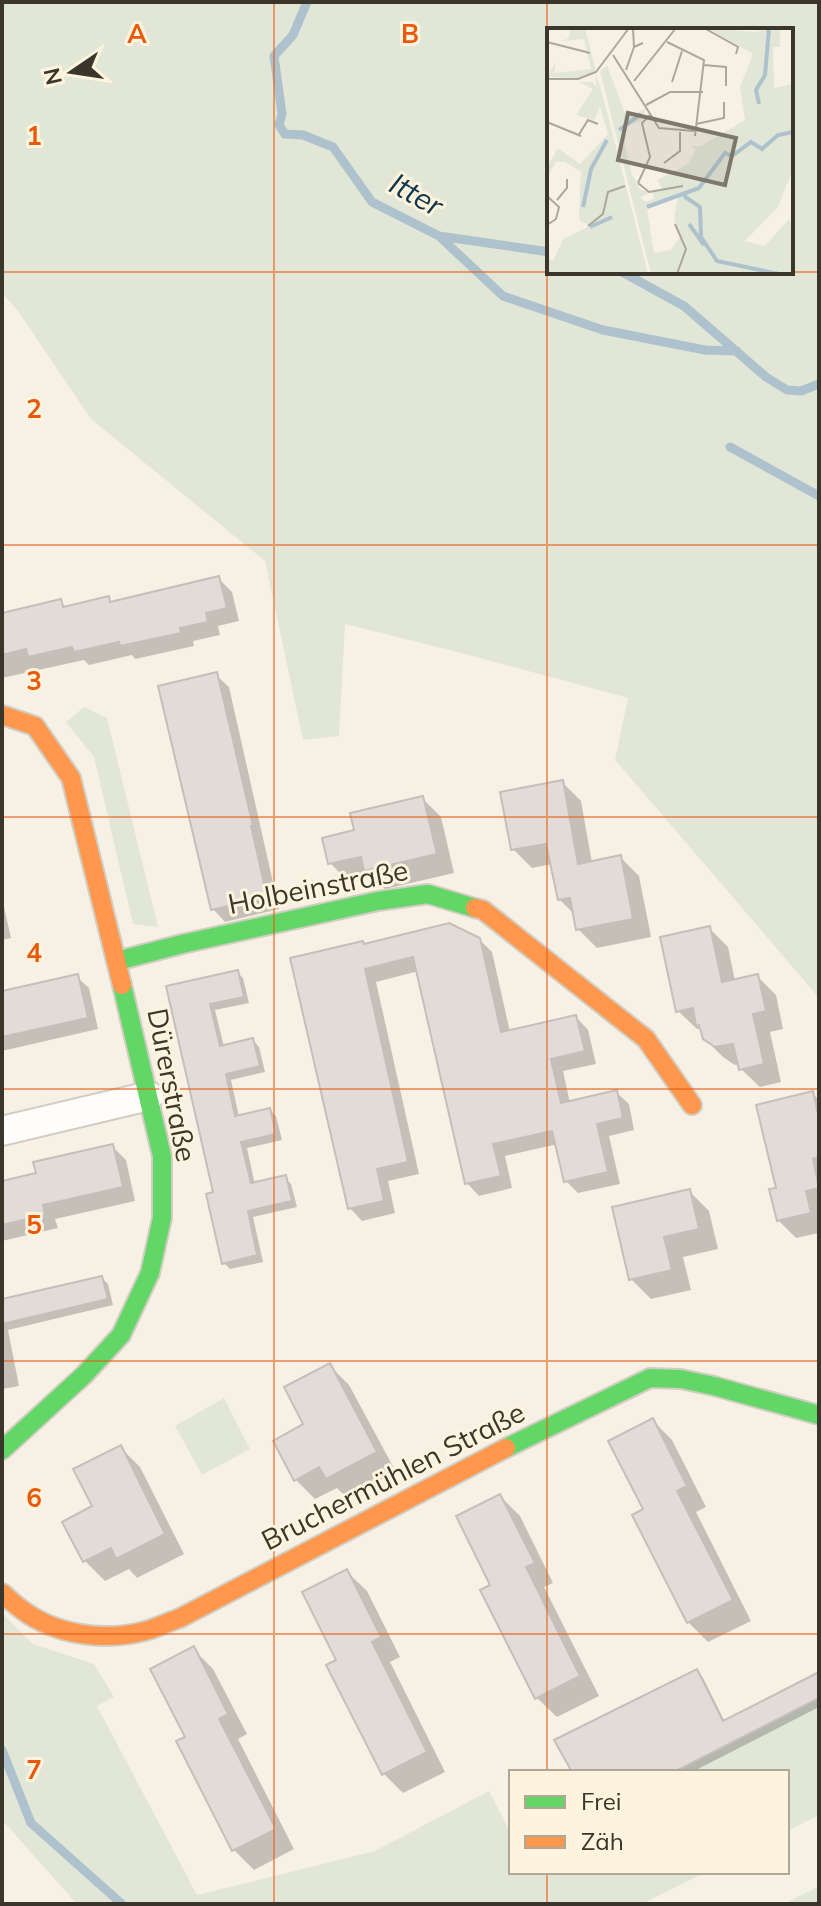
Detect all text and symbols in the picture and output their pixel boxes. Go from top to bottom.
text: A [127,17,147,50]
text: B [401,17,419,50]
inset map [547,28,793,274]
north arrow [32,32,112,112]
text: N [37,65,68,88]
text: 1 [26,119,42,152]
water label: Itter [383,164,451,225]
text: 2 [26,392,42,425]
text: 3 [26,664,42,697]
street label: Holbeinstraße [225,852,411,921]
text: 4 [26,936,42,969]
street label: Dürerstraße [140,1005,205,1165]
text: 5 [26,1208,42,1241]
street label: Bruchermühlen Straße [255,1394,530,1557]
text: 6 [26,1481,42,1514]
text: 7 [26,1753,42,1786]
legend [509,1770,789,1874]
text: Frei [581,1786,622,1816]
text: Zäh [581,1826,624,1856]

